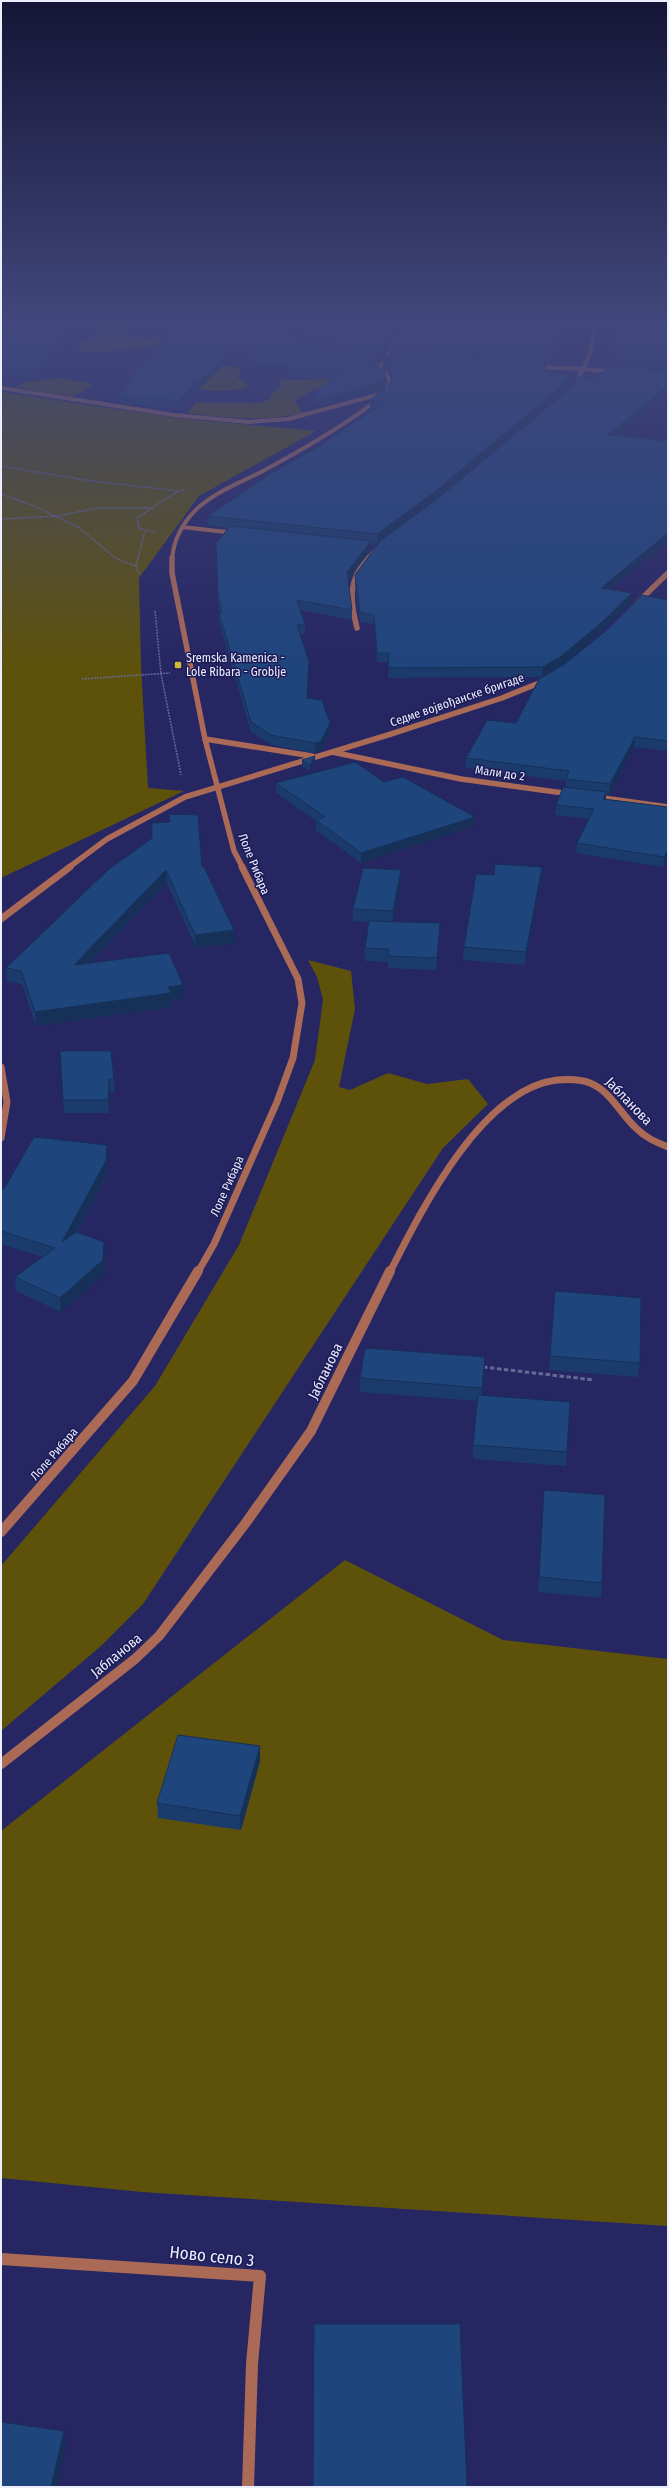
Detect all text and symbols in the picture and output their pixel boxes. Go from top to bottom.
place label: Sremska Kamenica - Lole Ribara - Groblje [186,651,286,679]
marker: Sremska Kamenica - Lole Ribara - Groblje [173,660,183,670]
street label: Седме војвођанске бригаде [388,670,526,730]
street label: Мали до 2 [474,763,526,783]
street label: Лоле Рибара [235,831,273,897]
street label: Јабланова [602,1074,656,1129]
street label: Лоле Рибара [207,1153,247,1218]
street label: Јабланова [305,1340,346,1402]
street label: Лоле Рибара [27,1425,81,1483]
street label: Јабланова [87,1630,145,1681]
street label: Ново село 3 [168,2242,255,2271]

